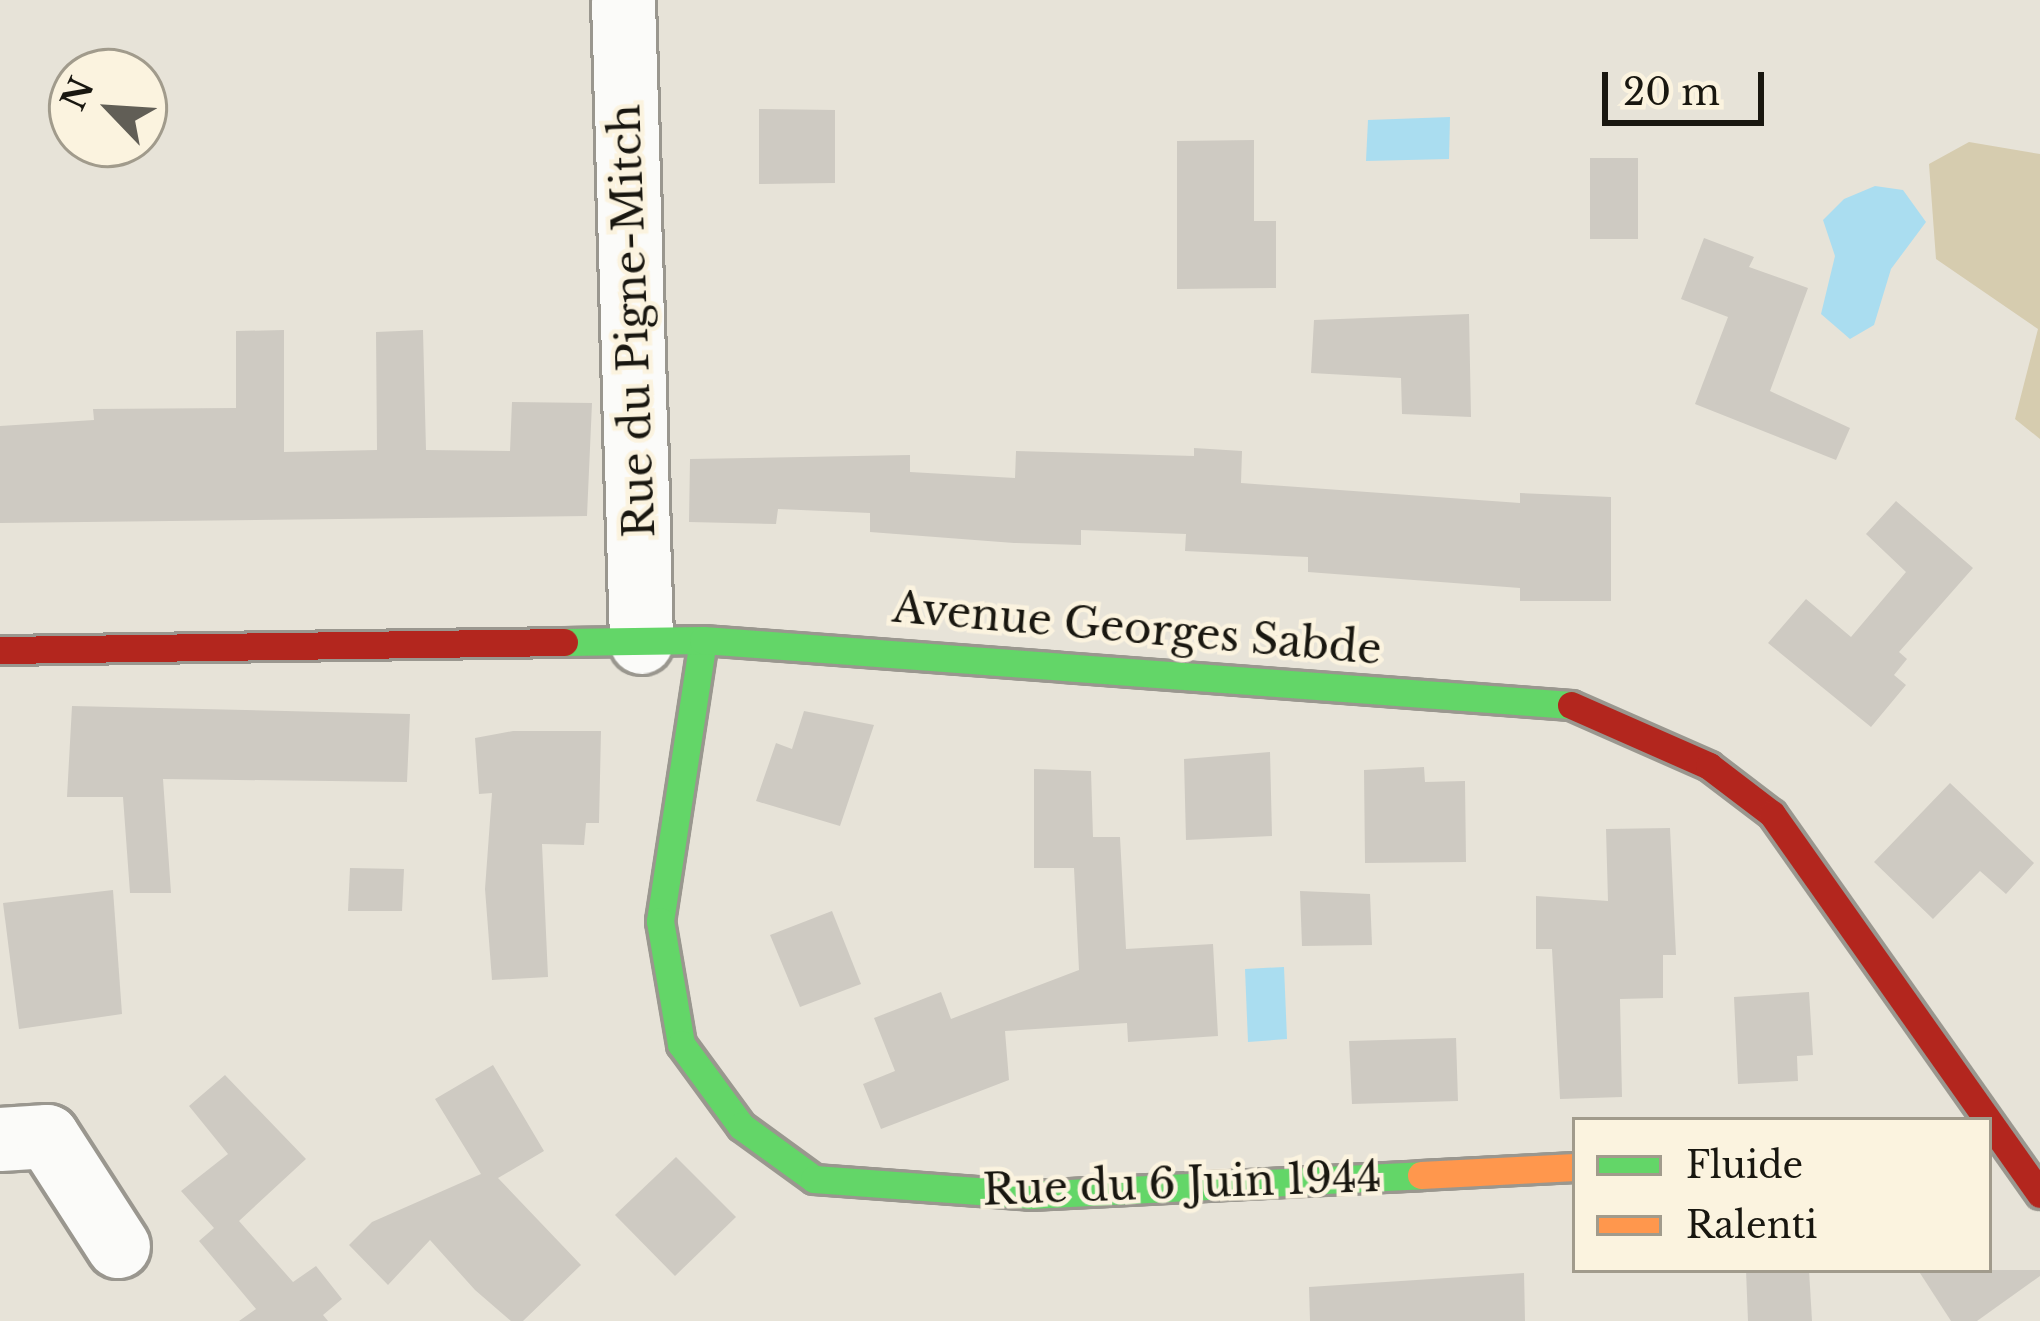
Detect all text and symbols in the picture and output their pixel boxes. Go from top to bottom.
north arrow [48,48,168,168]
scale bar [1608,48,1770,122]
text: 20 m [1623,70,1720,115]
text: N [53,71,103,117]
street label: Rue du Pigne-Mitch [599,103,665,539]
street label: Avenue Georges Sabde [890,582,1384,674]
legend [1572,1117,1992,1273]
text: Fluide [1686,1143,1803,1188]
street label: Rue du 6 Juin 1944 [982,1151,1382,1215]
text: Ralenti [1686,1203,1817,1248]

